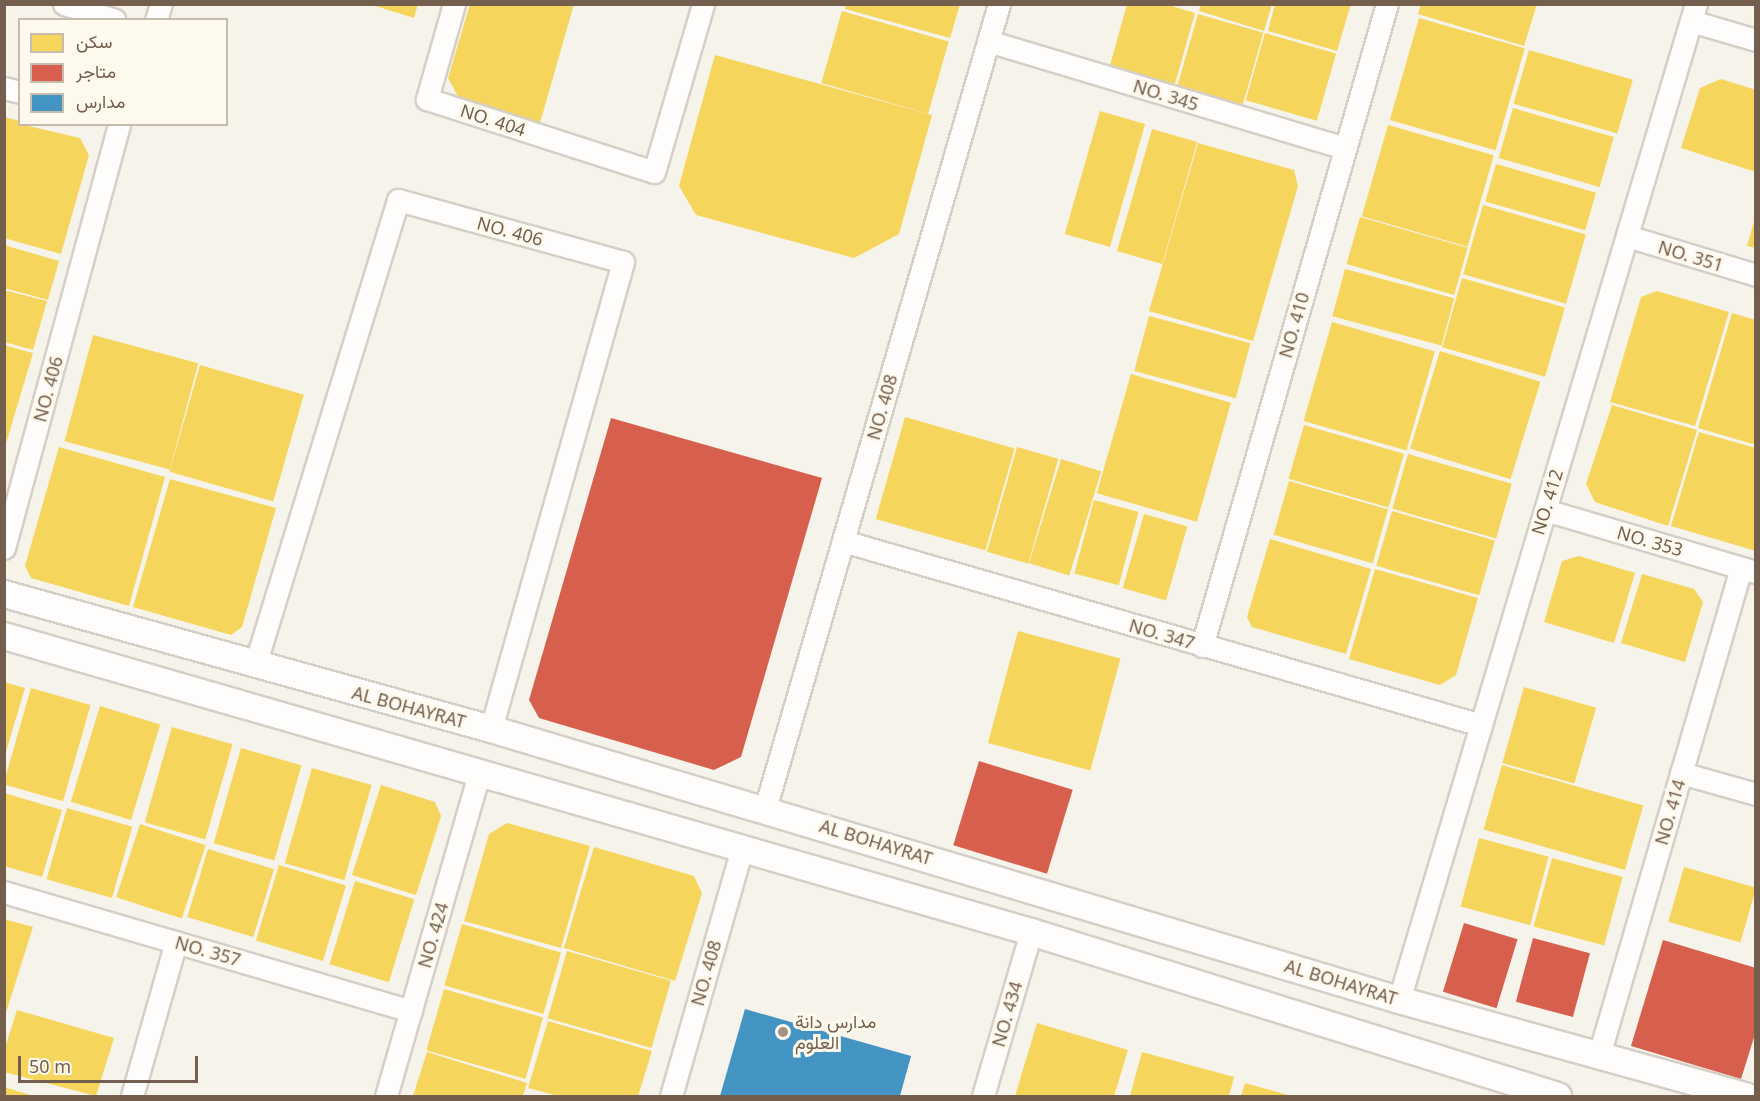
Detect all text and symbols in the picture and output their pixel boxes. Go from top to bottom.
legend [18,18,228,126]
text: سكن [76,29,112,53]
text: متاجر [76,59,116,83]
street label: NO. 345 [1131,75,1201,115]
text: مدارس [76,89,125,113]
street label: NO. 404 [458,99,528,141]
street label: NO. 406 [475,212,545,250]
street label: NO. 351 [1656,236,1726,276]
street label: NO. 410 [1274,290,1314,360]
street label: NO. 406 [29,354,67,424]
street label: NO. 408 [862,372,902,442]
street label: NO. 412 [1527,467,1567,537]
street label: NO. 353 [1615,521,1685,561]
street label: NO. 347 [1127,614,1197,654]
street label: AL BOHAYRAT [350,681,468,733]
street label: NO. 414 [1650,777,1690,847]
street label: AL BOHAYRAT [817,815,935,869]
street label: NO. 424 [413,900,453,970]
street label: NO. 357 [173,931,243,971]
street label: NO. 408 [686,938,726,1008]
street label: AL BOHAYRAT [1282,955,1400,1009]
street label: NO. 434 [987,979,1027,1049]
place label: مدارس دانة العلوم [795,1011,876,1054]
marker: مدارس دانة العلوم [776,1025,790,1039]
scale bar [21,1044,201,1082]
text: 50 m [29,1054,71,1078]

